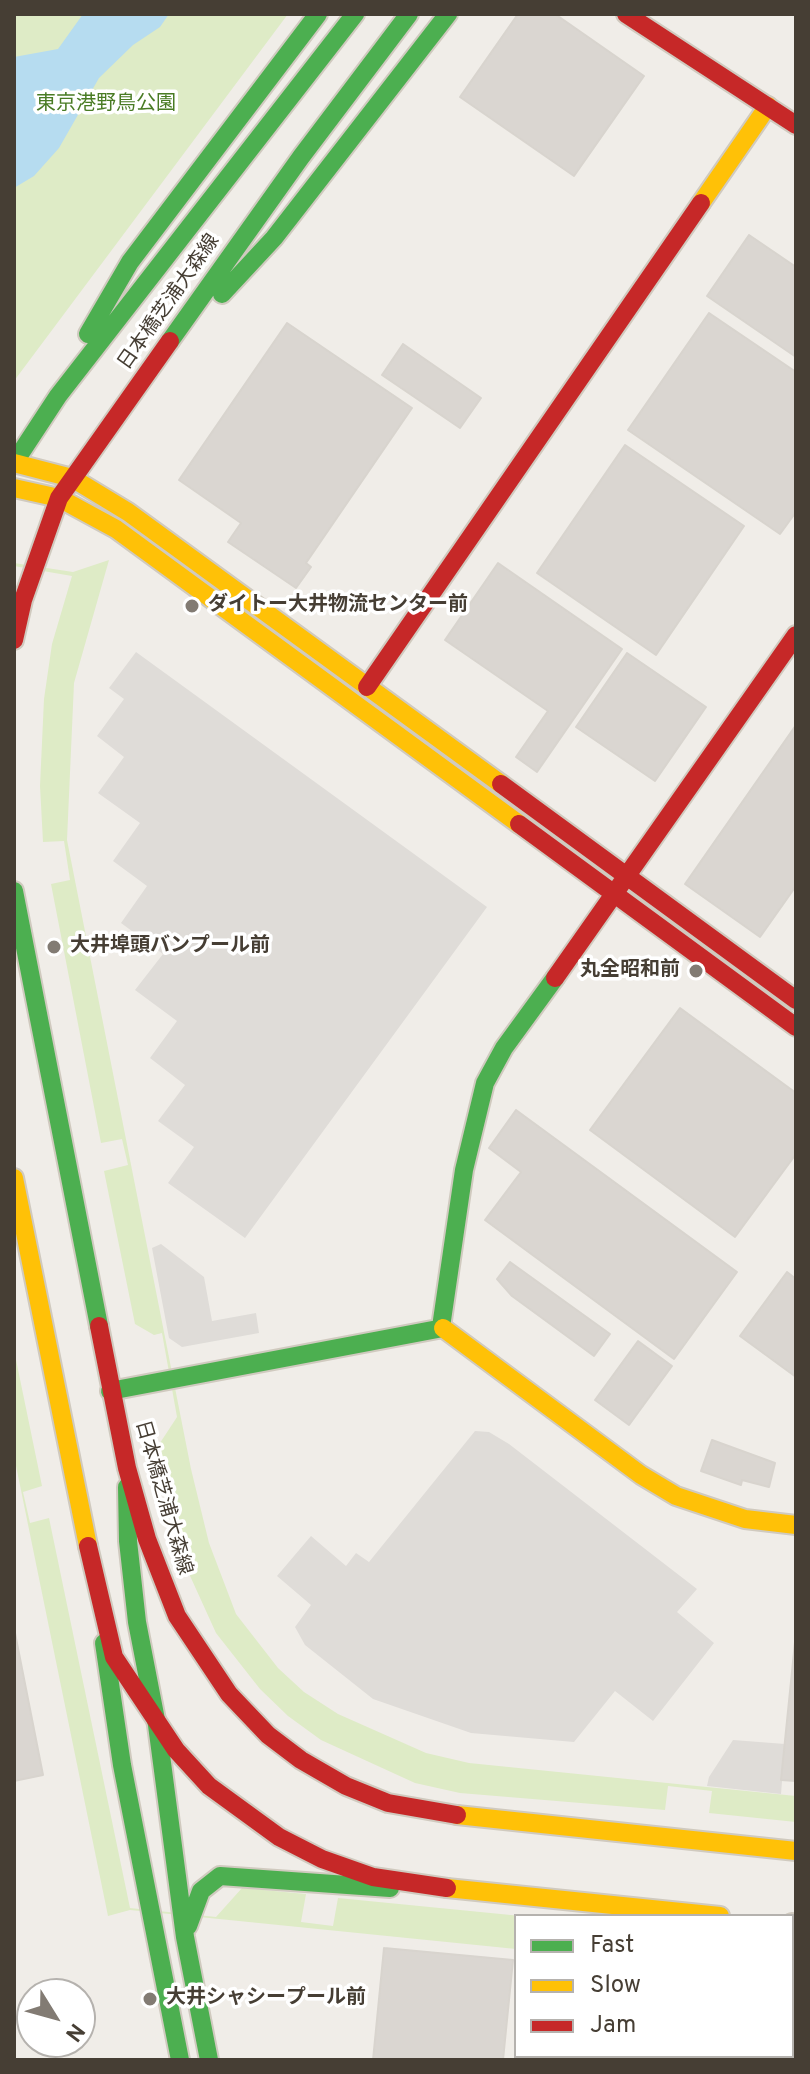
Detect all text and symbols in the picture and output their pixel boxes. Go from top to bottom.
park label: 東京港野鳥公園 [36,93,176,117]
street label: 日本橋芝浦大森線 [114,231,226,375]
place label: ダイトー大井物流センター前 [208,594,468,618]
marker: ダイトー大井物流センター前 [183,597,201,615]
place label: 大井埠頭バンプール前 [70,935,270,959]
marker: 大井埠頭バンプール前 [45,938,63,956]
place label: 丸全昭和前 [580,959,680,983]
marker: 丸全昭和前 [687,962,705,980]
street label: 日本橋芝浦大森線 [128,1418,196,1578]
legend [514,1914,794,2058]
text: Fast [590,1931,634,1961]
text: Slow [590,1971,641,2001]
north arrow [16,1978,96,2058]
place label: 大井シャシープール前 [166,1987,366,2011]
marker: 大井シャシープール前 [141,1990,159,2008]
text: Jam [590,2011,636,2041]
text: N [58,2017,90,2046]

